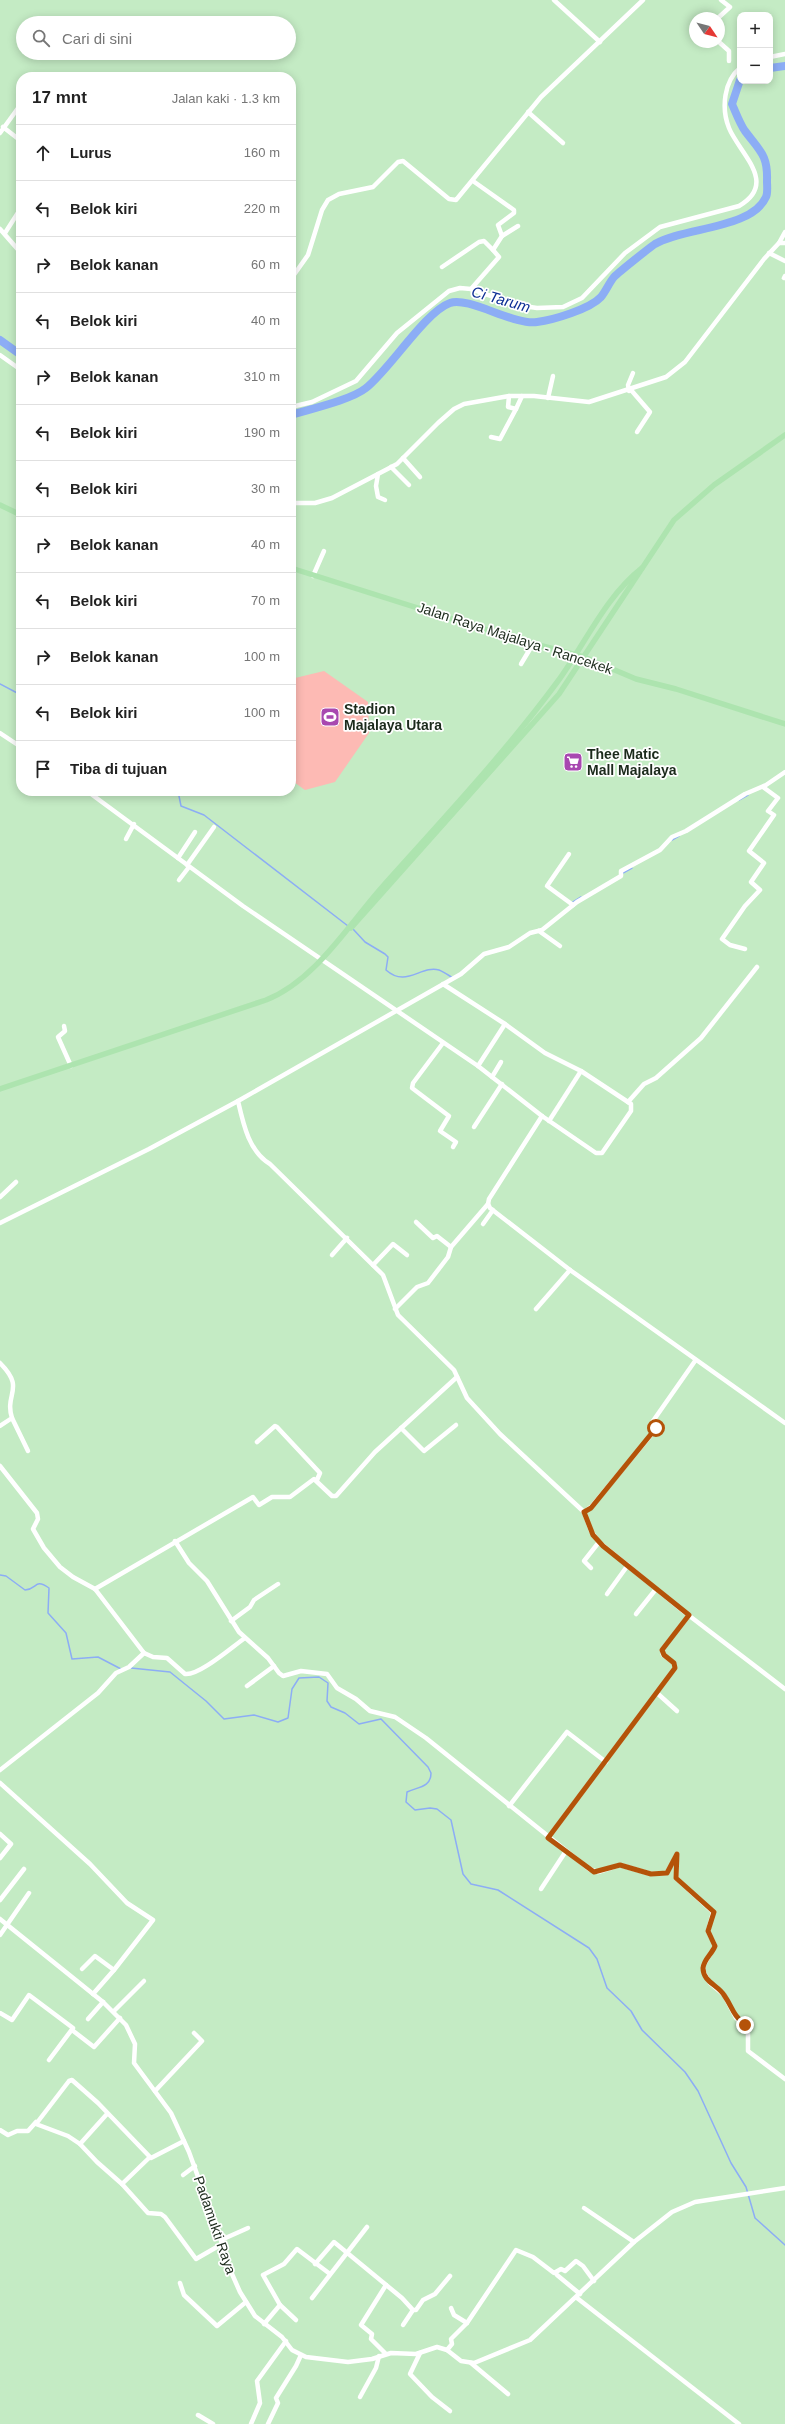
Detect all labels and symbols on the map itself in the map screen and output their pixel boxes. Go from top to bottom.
north arrow [689,12,725,48]
water label: Ci Tarum [470,283,532,315]
street label: Jalan Raya Majalaya - Rancekek [415,599,616,678]
place label: Stadion Majalaya Utara [344,701,442,733]
sports icon: Stadion Majalaya Utara [319,706,341,728]
place label: Thee Matic Mall Majalaya [587,746,677,778]
supermarket icon: Thee Matic Mall Majalaya [562,751,584,773]
route start [647,1419,665,1437]
route end [736,2016,754,2034]
street label: Padamukti Raya [191,2174,239,2276]

